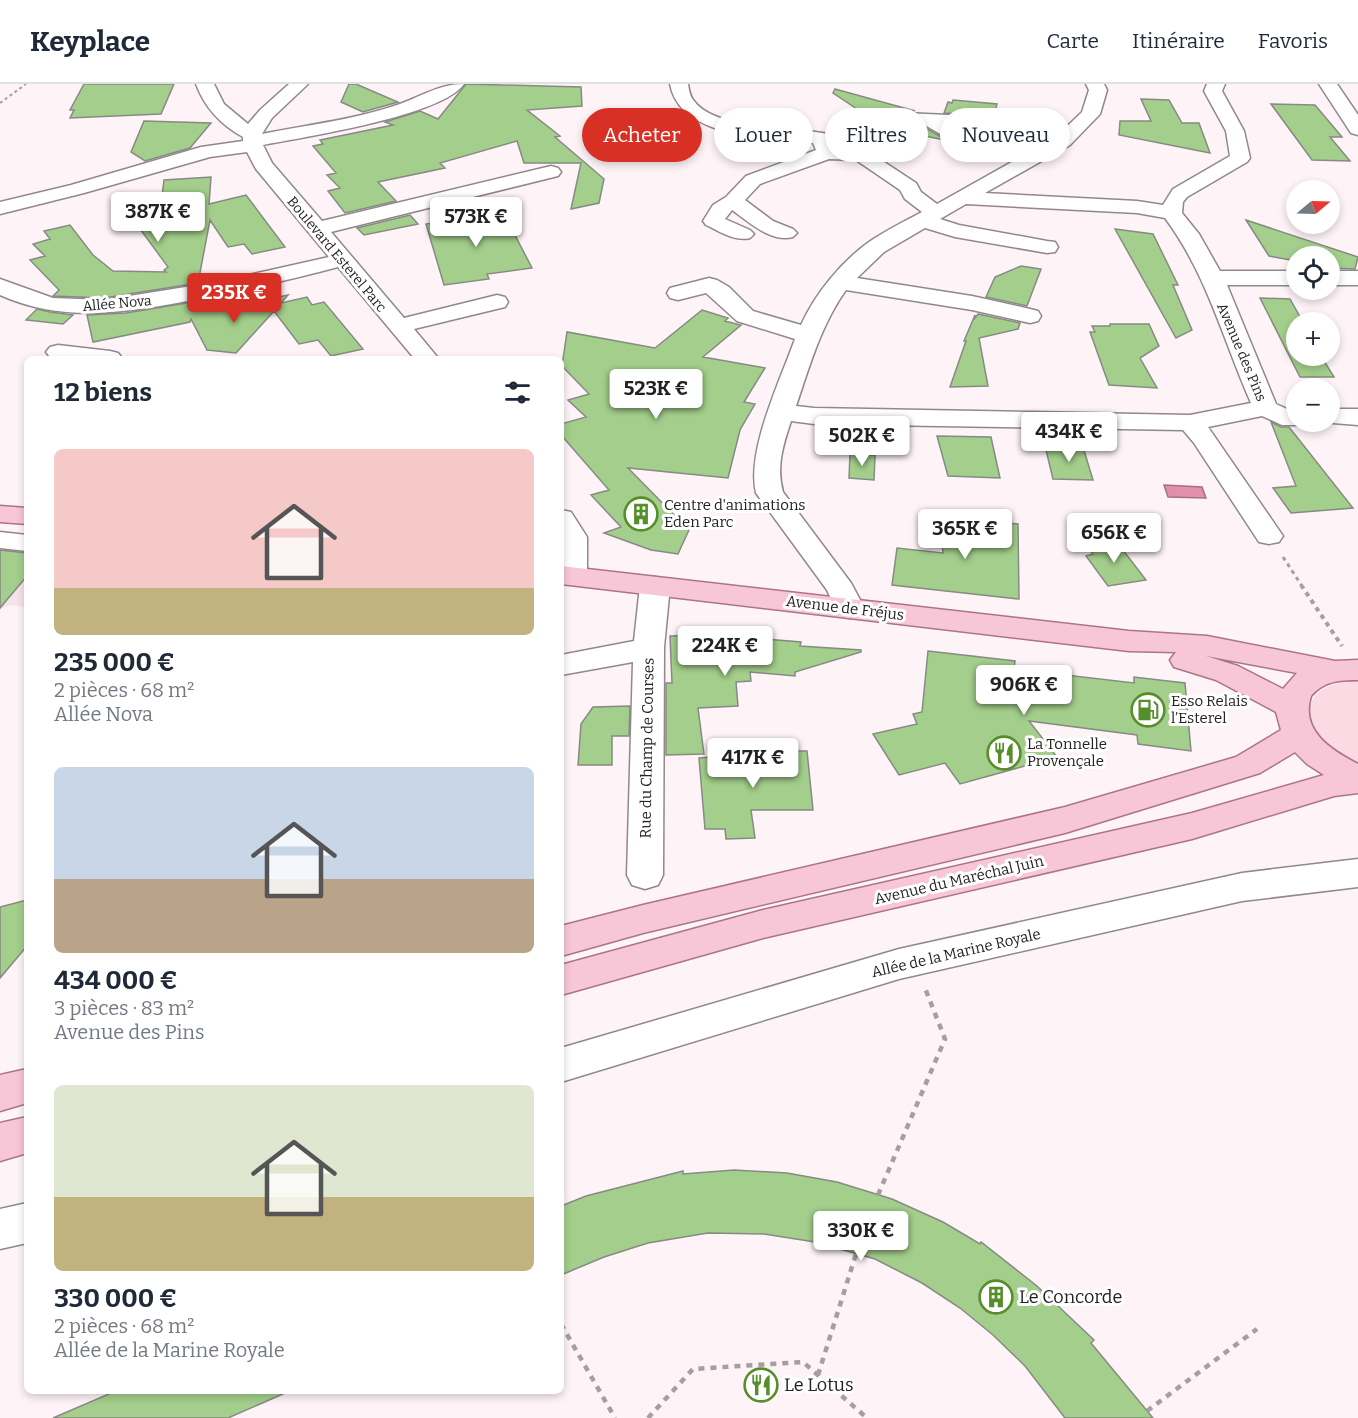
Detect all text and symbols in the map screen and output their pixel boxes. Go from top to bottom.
text: Keyplace [30,25,150,58]
text: Carte [1046,28,1099,54]
text: Itinéraire [1132,28,1225,54]
text: Favoris [1258,28,1328,54]
chip: Acheter [582,108,702,162]
chip: Louer [714,108,813,162]
chip: Filtres [825,108,928,162]
chip: Nouveau [940,108,1070,162]
north arrow [1286,180,1340,234]
map controls [1286,180,1340,432]
pin: 387K € [109,192,207,243]
street label: Boulevard Esterel Parc [283,193,390,315]
pin: 573K € [427,197,525,248]
text: 387K € [125,199,191,223]
text: 573K € [444,204,508,228]
button: locate [1286,246,1340,300]
pin: 235K € [185,273,283,324]
text: 235K € [201,280,267,304]
street label: Allée Nova [82,292,153,315]
street label: Avenue des Pins [1213,300,1270,404]
button: + [1286,312,1340,366]
pin: 523K € [607,369,705,420]
icon: filters [501,376,534,409]
text: 523K € [624,376,688,400]
text: 12 biens [54,377,152,408]
button: − [1286,378,1340,432]
pin: 434K € [1020,412,1118,463]
pin: 502K € [813,416,911,467]
text: 434K € [1035,419,1103,443]
text: 502K € [829,423,895,447]
icon: home [240,488,348,596]
building icon: Centre d'animations Eden Parc [623,496,659,532]
place label: Centre d'animations Eden Parc [664,496,806,531]
pin: 365K € [916,509,1014,560]
pin: 656K € [1065,513,1163,564]
text: 365K € [932,516,998,540]
text: 656K € [1081,520,1147,544]
street label: Avenue de Fréjus [785,592,905,624]
pin: 224K € [676,626,774,677]
text: 224K € [692,633,758,657]
text: 235 000 € [54,647,175,678]
street label: Rue du Champ de Courses [636,658,658,838]
pin: 906K € [975,665,1073,716]
text: 906K € [990,672,1058,696]
text: 2 pièces · 68 m² [54,678,194,702]
fuel station icon: Esso Relais l’Esterel [1130,692,1166,728]
place label: Esso Relais l’Esterel [1171,692,1248,727]
text: Allée Nova [54,702,153,726]
restaurant icon: La Tonnelle Provençale [986,735,1022,771]
place label: La Tonnelle Provençale [1027,735,1107,770]
pin: 417K € [704,738,802,789]
text: 417K € [721,745,785,769]
icon: home [240,806,348,914]
street label: Avenue du Maréchal Juin [873,852,1046,908]
street label: Allée de la Marine Royale [870,925,1042,981]
text: 434 000 € [54,965,178,996]
text: 3 pièces · 83 m² [54,996,194,1020]
text: Avenue des Pins [54,1020,205,1044]
icon: home [240,1124,348,1232]
pin: 330K € [812,1211,910,1262]
text: 330K € [827,1218,895,1242]
building icon: Le Concorde [978,1279,1014,1315]
text: 330 000 € [54,1283,177,1314]
place label: Le Concorde [1019,1286,1122,1308]
text: 2 pièces · 68 m² [54,1314,194,1338]
text: Allée de la Marine Royale [54,1338,285,1362]
restaurant icon: Le Lotus [743,1367,779,1403]
place label: Le Lotus [784,1374,854,1396]

